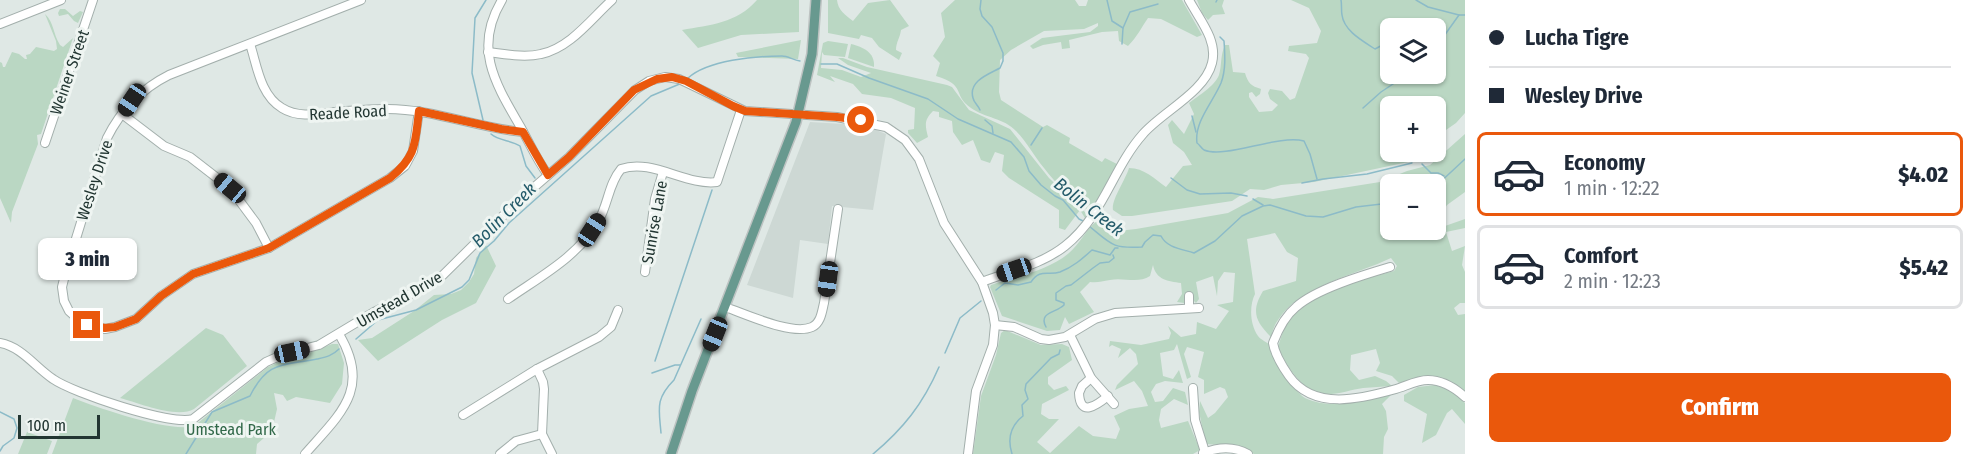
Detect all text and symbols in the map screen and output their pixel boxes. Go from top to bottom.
map controls [1380,18,1446,240]
button: layers [1380,18,1446,84]
text: Lucha Tigre [1525,24,1629,51]
street label: Weiner Street [46,26,93,117]
car [114,80,150,120]
text: Wesley Drive [1525,82,1643,109]
button: + [1380,96,1446,162]
street label: Reade Road [309,101,387,124]
route start [847,106,874,133]
street label: Wesley Drive [73,138,116,223]
icon: car [1492,147,1546,201]
text: Economy [1564,149,1645,176]
text: $4.02 [1898,161,1948,188]
car [210,170,250,206]
water label: Bolin Creek [1050,173,1128,241]
button: − [1380,174,1446,240]
text: 1 min · 12:22 [1564,176,1660,200]
water label: Bolin Creek [467,178,541,252]
street label: Sunrise Lane [638,179,671,265]
car [575,210,609,250]
callout: 3 min [38,238,136,280]
icon: car [1492,240,1546,294]
text: Comfort [1564,242,1638,269]
text: 3 min [65,247,110,271]
text: $5.42 [1900,254,1948,281]
car [994,256,1034,284]
car [817,260,839,298]
street label: Umstead Drive [353,267,445,332]
text: 2 min · 12:23 [1564,269,1661,293]
route end [73,311,100,338]
car [700,314,730,354]
car [273,339,311,365]
button: Confirm [1489,373,1951,442]
scale bar [18,412,100,440]
text: 100 m [27,416,66,435]
park label: Umstead Park [186,420,276,439]

